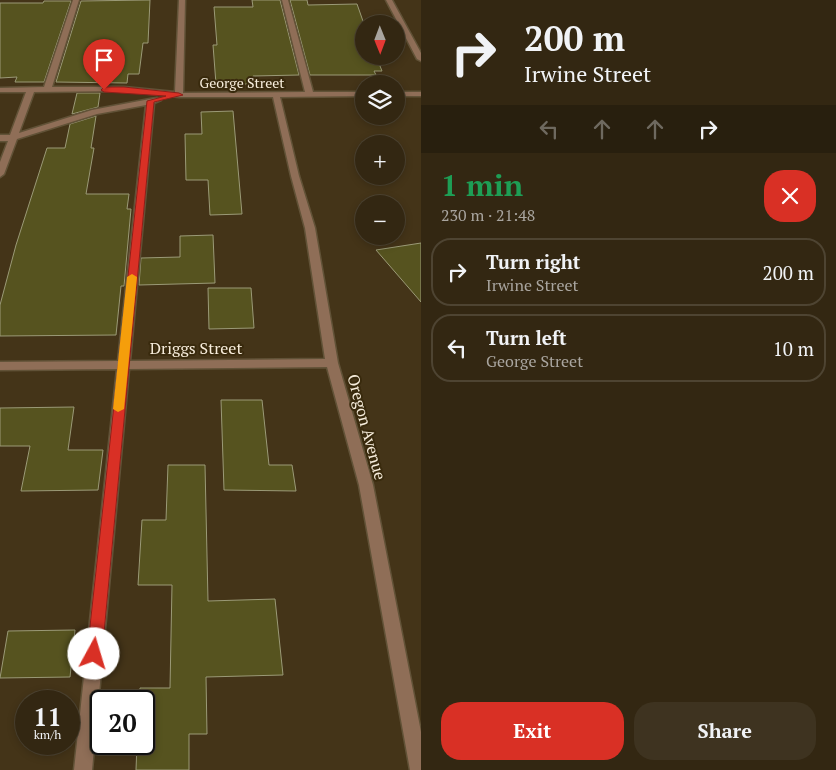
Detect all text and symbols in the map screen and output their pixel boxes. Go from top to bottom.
north arrow [355,15,405,65]
map controls [355,15,405,245]
text: 200 m [524,15,625,61]
icon: right [441,20,506,85]
pin [83,39,125,90]
icon: arrive [90,46,118,74]
text: Irwine Street [524,59,651,88]
street label: George Street [200,73,285,92]
button: layers [355,75,405,125]
icon: left [535,115,563,143]
icon: ahead [588,115,616,143]
icon: ahead [641,115,669,143]
icon: right [694,115,722,143]
button: + [355,135,405,185]
text: 1 min [441,165,523,205]
button: close [764,170,816,222]
button: − [355,195,405,245]
text: 230 m · 21:48 [441,204,535,226]
text: Turn right [486,249,580,274]
icon: right [443,258,471,286]
text: 200 m [763,260,814,285]
text: Irwine Street [486,274,579,296]
text: Turn left [486,325,567,350]
icon: left [443,334,471,362]
text: 10 m [773,336,814,361]
street label: Driggs Street [150,337,242,359]
text: George Street [486,350,583,372]
street label: Oregon Avenue [342,372,392,482]
position arrow [67,627,119,679]
speed limit sign: 20 [90,690,155,755]
text: 11 [33,700,62,733]
button: Exit [441,702,624,760]
button: Share [634,702,816,760]
text: km/h [34,727,61,742]

